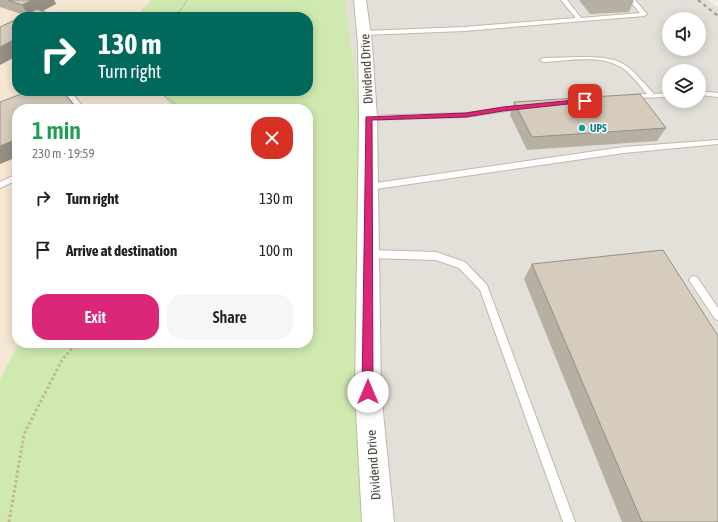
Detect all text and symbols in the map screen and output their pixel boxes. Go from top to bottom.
map controls [662,12,706,108]
button: sound [662,12,706,56]
icon: right [32,28,84,80]
text: 130 m [98,28,161,60]
street label: Dividend Drive [357,33,376,104]
text: Turn right [98,61,161,82]
button: layers [662,64,706,108]
pin [568,84,602,118]
icon: arrive [574,90,596,112]
text: 1 min [32,117,81,144]
button: close [251,117,293,159]
place label: UPS [590,122,607,134]
marker: UPS [577,123,587,133]
text: 230 m · 19:59 [32,146,95,161]
icon: right [32,187,54,209]
text: Turn right [66,190,119,207]
text: 130 m [259,190,293,207]
icon: arrive [32,239,54,261]
text: Arrive at destination [66,242,177,259]
text: 100 m [259,242,293,259]
button: Exit [32,294,159,340]
button: Share [167,294,293,340]
position arrow [347,371,389,413]
street label: Dividend Drive [364,429,383,500]

